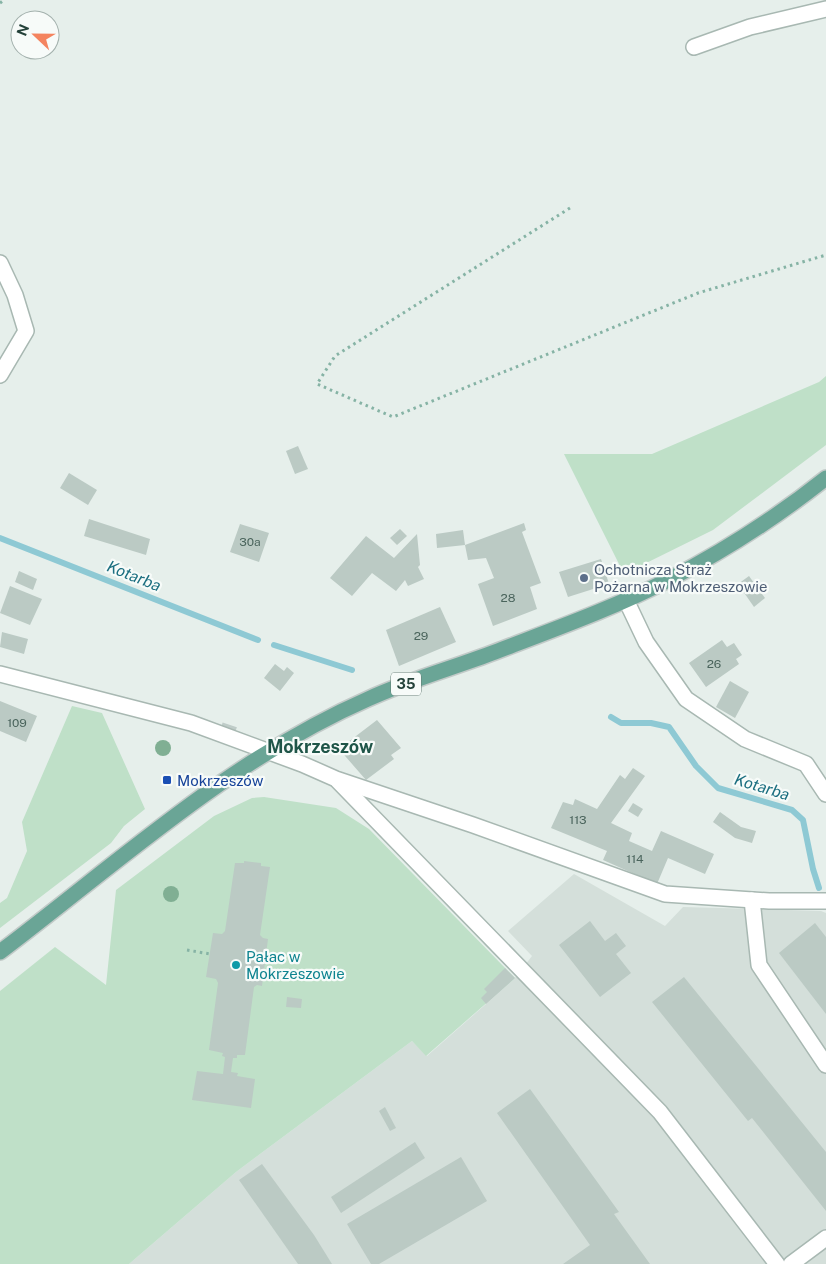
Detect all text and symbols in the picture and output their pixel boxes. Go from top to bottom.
north arrow [10,10,60,60]
text: N [13,22,32,38]
house number: 30a [239,535,261,549]
water label: Kotarba [104,557,164,595]
place label: Ochotnicza Straż Pożarna w Mokrzeszowie [594,561,768,595]
marker: Ochotnicza Straż Pożarna w Mokrzeszowie [578,572,590,584]
house number: 28 [501,591,516,605]
house number: 29 [414,629,428,643]
house number: 26 [707,657,721,671]
road number: 35 [391,672,421,696]
house number: 109 [7,716,27,730]
district label: Mokrzeszów [267,736,373,757]
water label: Kotarba [732,770,792,804]
place label: Mokrzeszów [177,772,264,789]
marker: Mokrzeszów [161,774,173,786]
house number: 113 [569,813,587,827]
house number: 114 [626,852,644,866]
place label: Pałac w Mokrzeszowie [246,948,345,982]
marker: Pałac w Mokrzeszowie [230,959,242,971]

